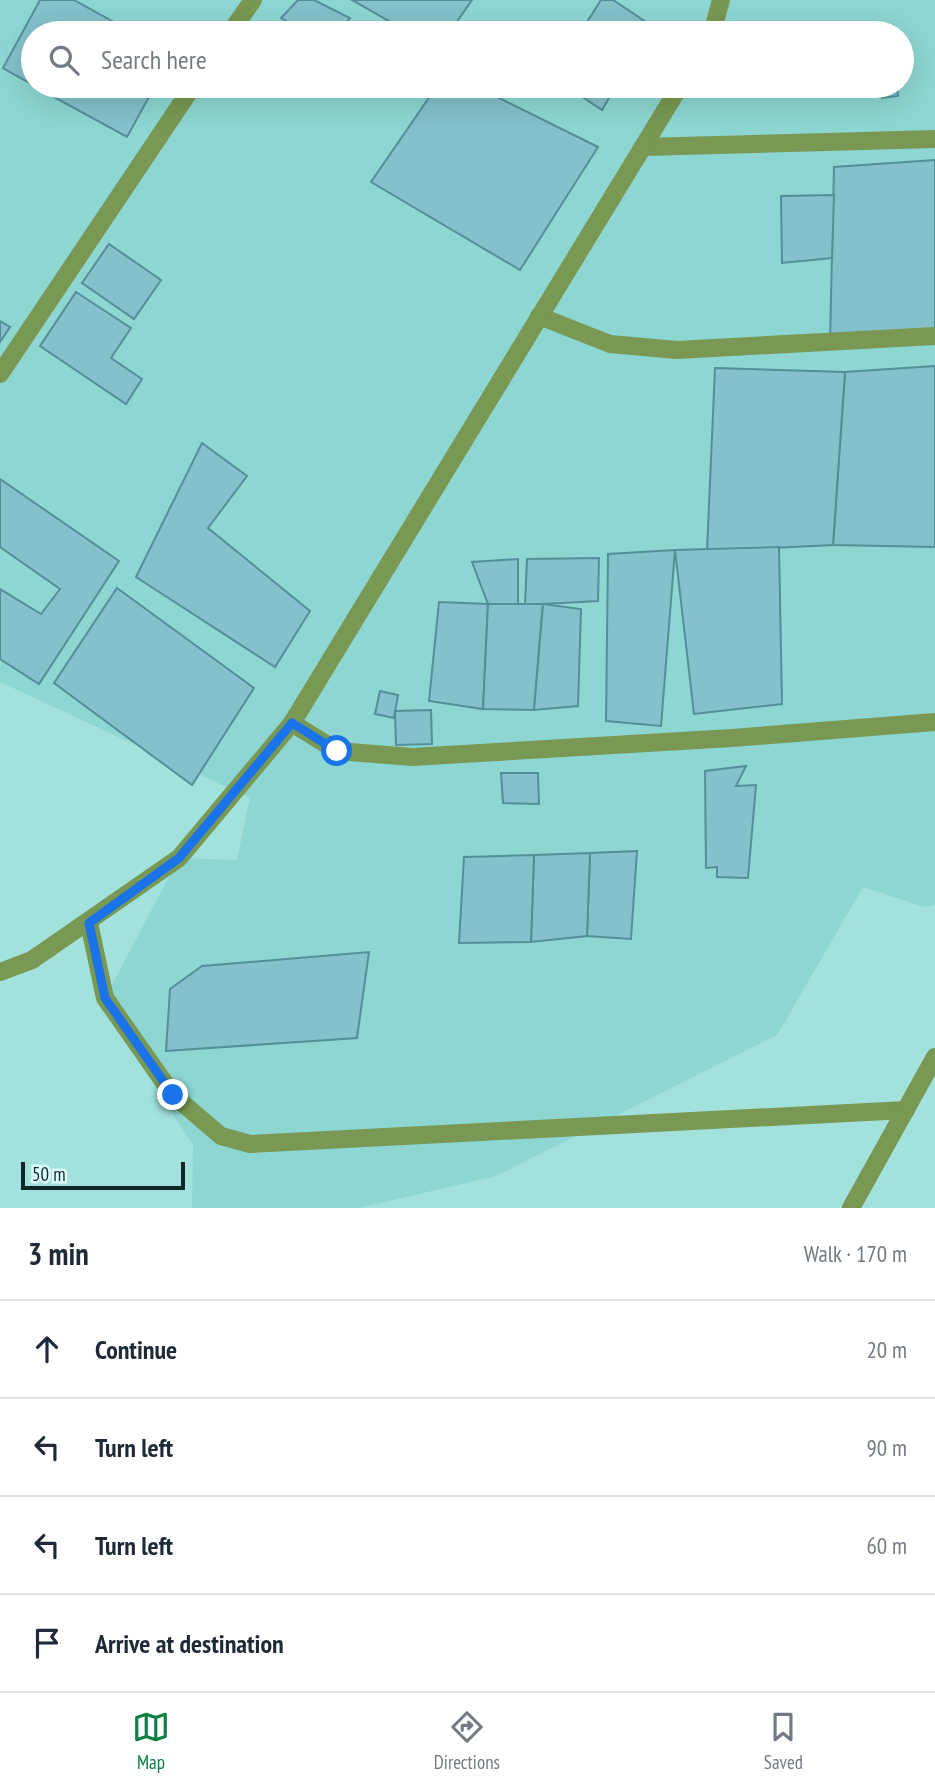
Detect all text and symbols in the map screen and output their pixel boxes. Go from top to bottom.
search box [21,21,914,98]
icon: search [45,41,83,79]
text: Search here [101,43,207,76]
route start [321,735,352,766]
route end [157,1079,188,1110]
scale bar [21,1159,186,1191]
text: 50 m [32,1162,66,1186]
text: 3 min [28,1234,89,1273]
text: Walk · 170 m [804,1239,907,1268]
icon: ahead [28,1330,66,1368]
text: Continue [95,1333,177,1366]
text: 20 m [866,1335,907,1364]
icon: left [28,1428,66,1466]
text: Turn left [95,1431,173,1464]
text: 90 m [866,1433,907,1462]
icon: left [28,1526,66,1564]
text: Turn left [95,1529,173,1562]
text: 60 m [866,1531,907,1560]
icon: arrive [28,1624,66,1662]
text: Arrive at destination [95,1627,284,1660]
tab: Map [132,1708,170,1774]
tab: Directions [434,1708,500,1774]
tab: Saved [764,1708,803,1774]

